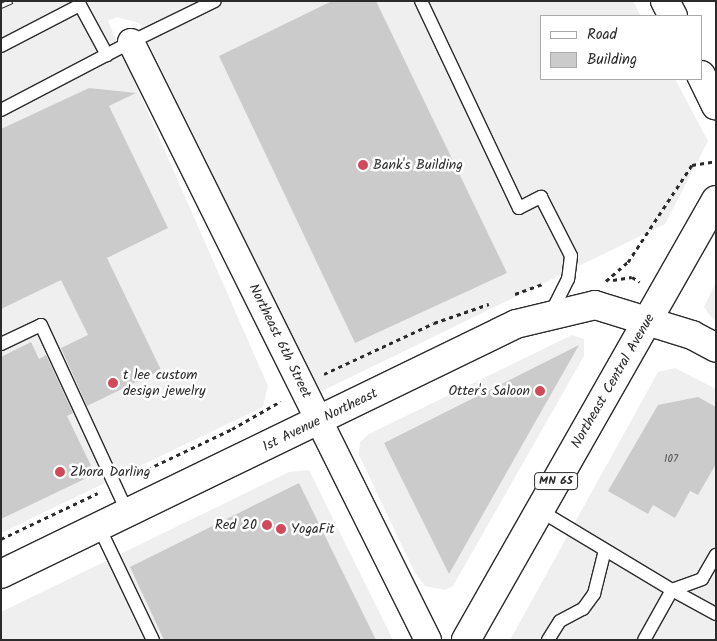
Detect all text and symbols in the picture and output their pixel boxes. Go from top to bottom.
legend [540,15,702,80]
text: Road [587,23,617,47]
text: Building [587,48,637,72]
place label: Bank's Building [373,157,463,173]
marker: Bank's Building [357,159,369,171]
street label: Northeast 6th Street [245,281,315,401]
street label: Northeast Central Avenue [568,311,658,451]
place label: t lee custom design jewelry [123,367,206,400]
marker: t lee custom design jewelry [107,377,119,389]
place label: Otter's Saloon [448,383,530,399]
street label: 1st Avenue Northeast [260,385,380,455]
marker: Otter's Saloon [534,385,546,397]
house number: 107 [664,452,678,466]
place label: Zhora Darling [70,464,150,480]
marker: Zhora Darling [54,466,66,478]
road number: MN 65 [534,472,578,491]
place label: Red 20 [215,517,257,533]
marker: Red 20 [261,519,273,531]
place label: YogaFit [291,521,335,537]
marker: YogaFit [275,523,287,535]

